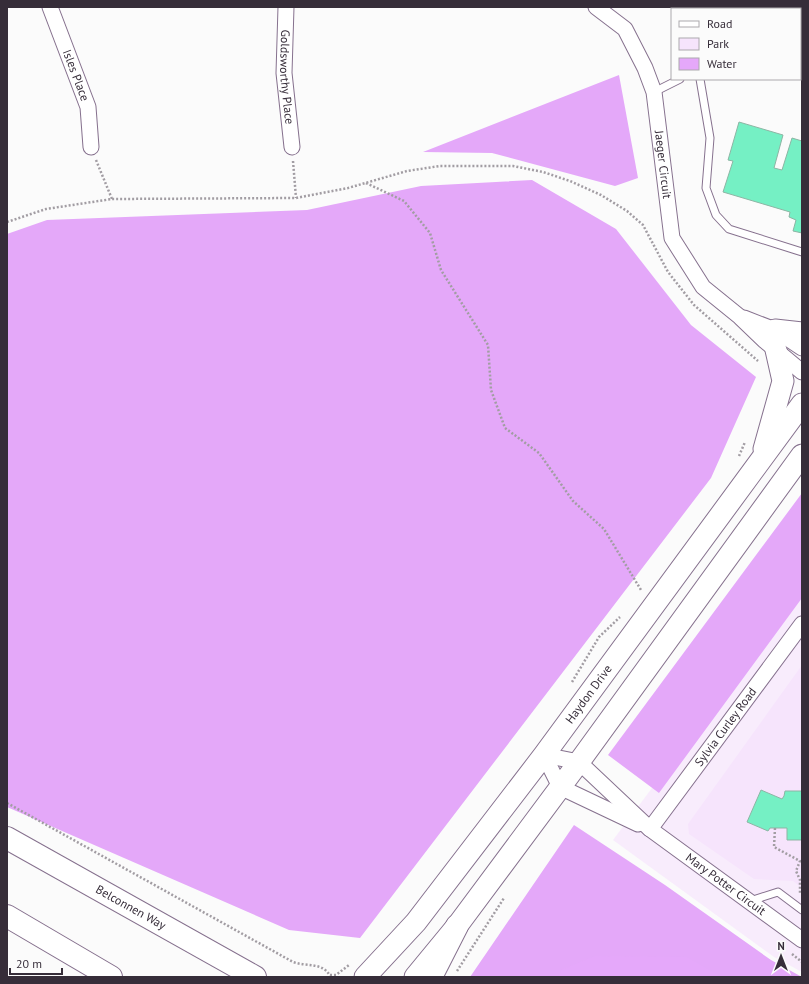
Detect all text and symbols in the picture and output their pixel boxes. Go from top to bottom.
legend [671,8,801,80]
text: Road [707,16,732,31]
street label: Goldsworthy Place [277,29,297,125]
text: Park [707,36,729,51]
street label: Isles Place [60,47,93,103]
text: Water [707,56,737,71]
street label: Jaeger Circuit [652,129,675,200]
street label: Haydon Drive [562,661,615,726]
street label: Sylvia Curley Road [691,684,759,769]
street label: Mary Potter Circuit [683,850,769,918]
street label: Belconnen Way [93,881,169,933]
north arrow [761,936,801,976]
text: N [777,939,785,953]
scale bar [10,950,62,976]
text: 20 m [16,956,42,971]

